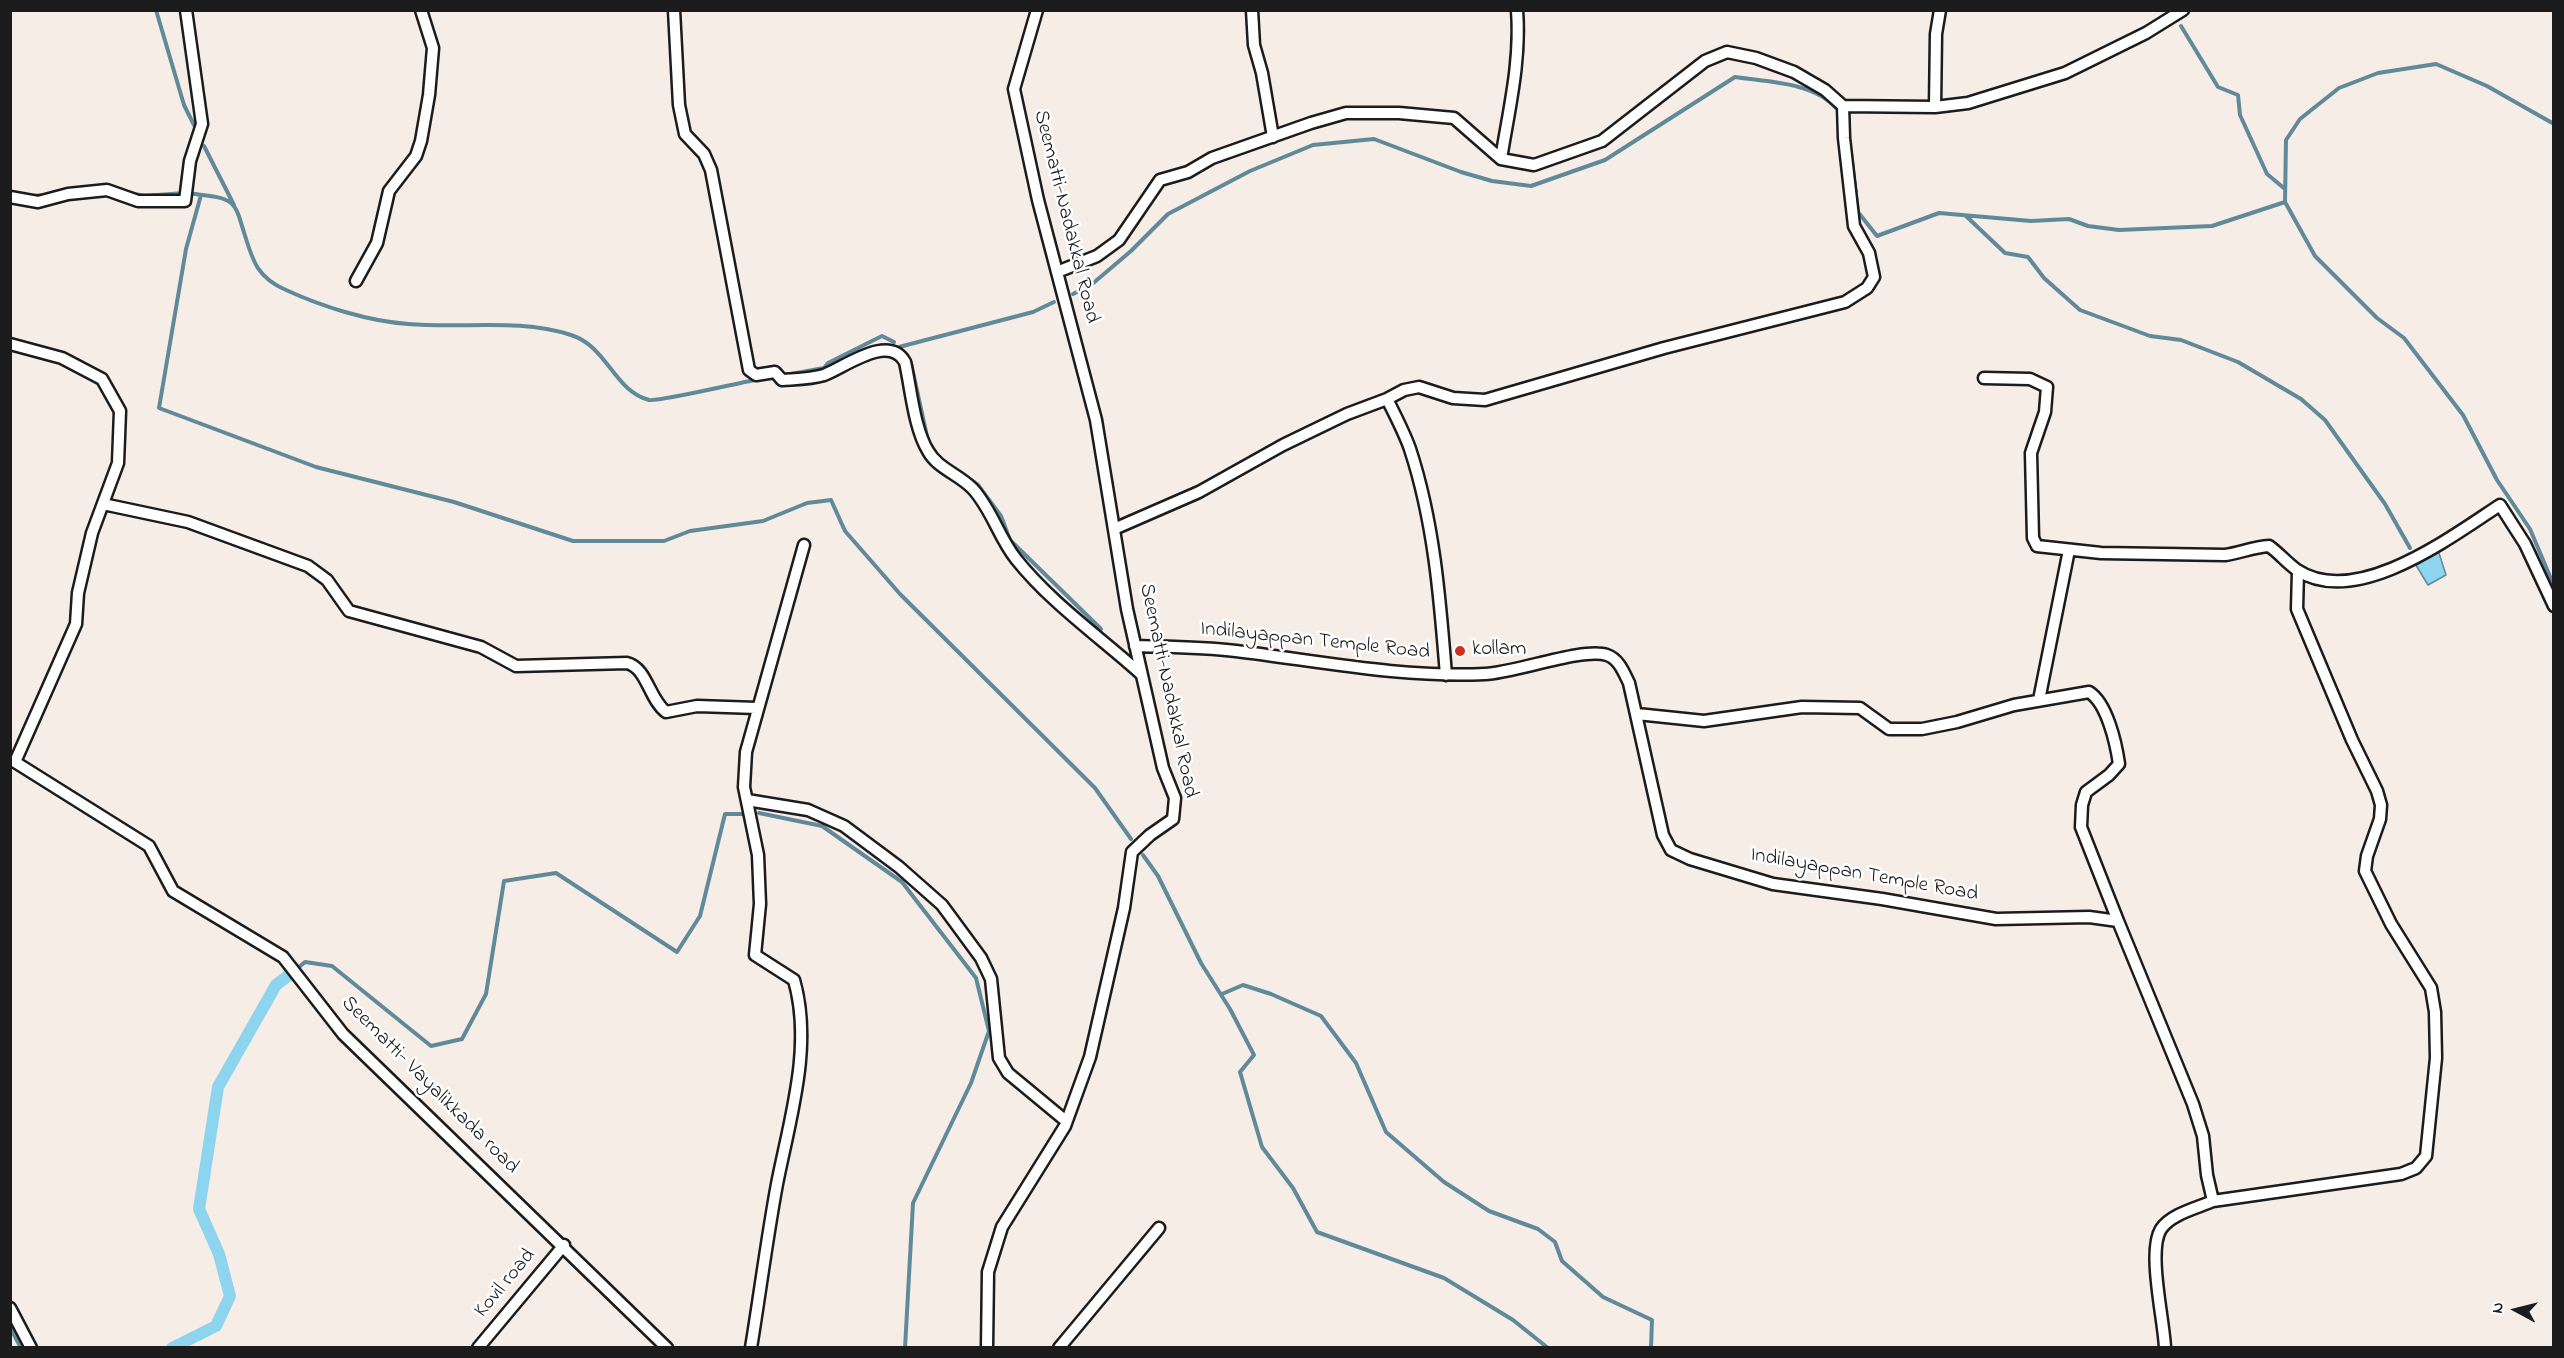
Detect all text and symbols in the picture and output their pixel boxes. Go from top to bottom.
street label: Seematti-Nadakkal Road [1026,108,1104,326]
street label: Seematti-Nadakkal Road [1132,581,1202,801]
street label: Indilayappan Temple Road [1199,617,1431,667]
place label: kollam [1472,638,1526,664]
marker: kollam [1453,644,1467,658]
street label: Indilayappan Temple Road [1748,844,1980,908]
street label: Seematti- Vayalikkada road [335,992,523,1180]
street label: Kovil road [470,1244,542,1324]
north arrow [2486,1280,2546,1340]
text: N [2486,1301,2511,1315]

